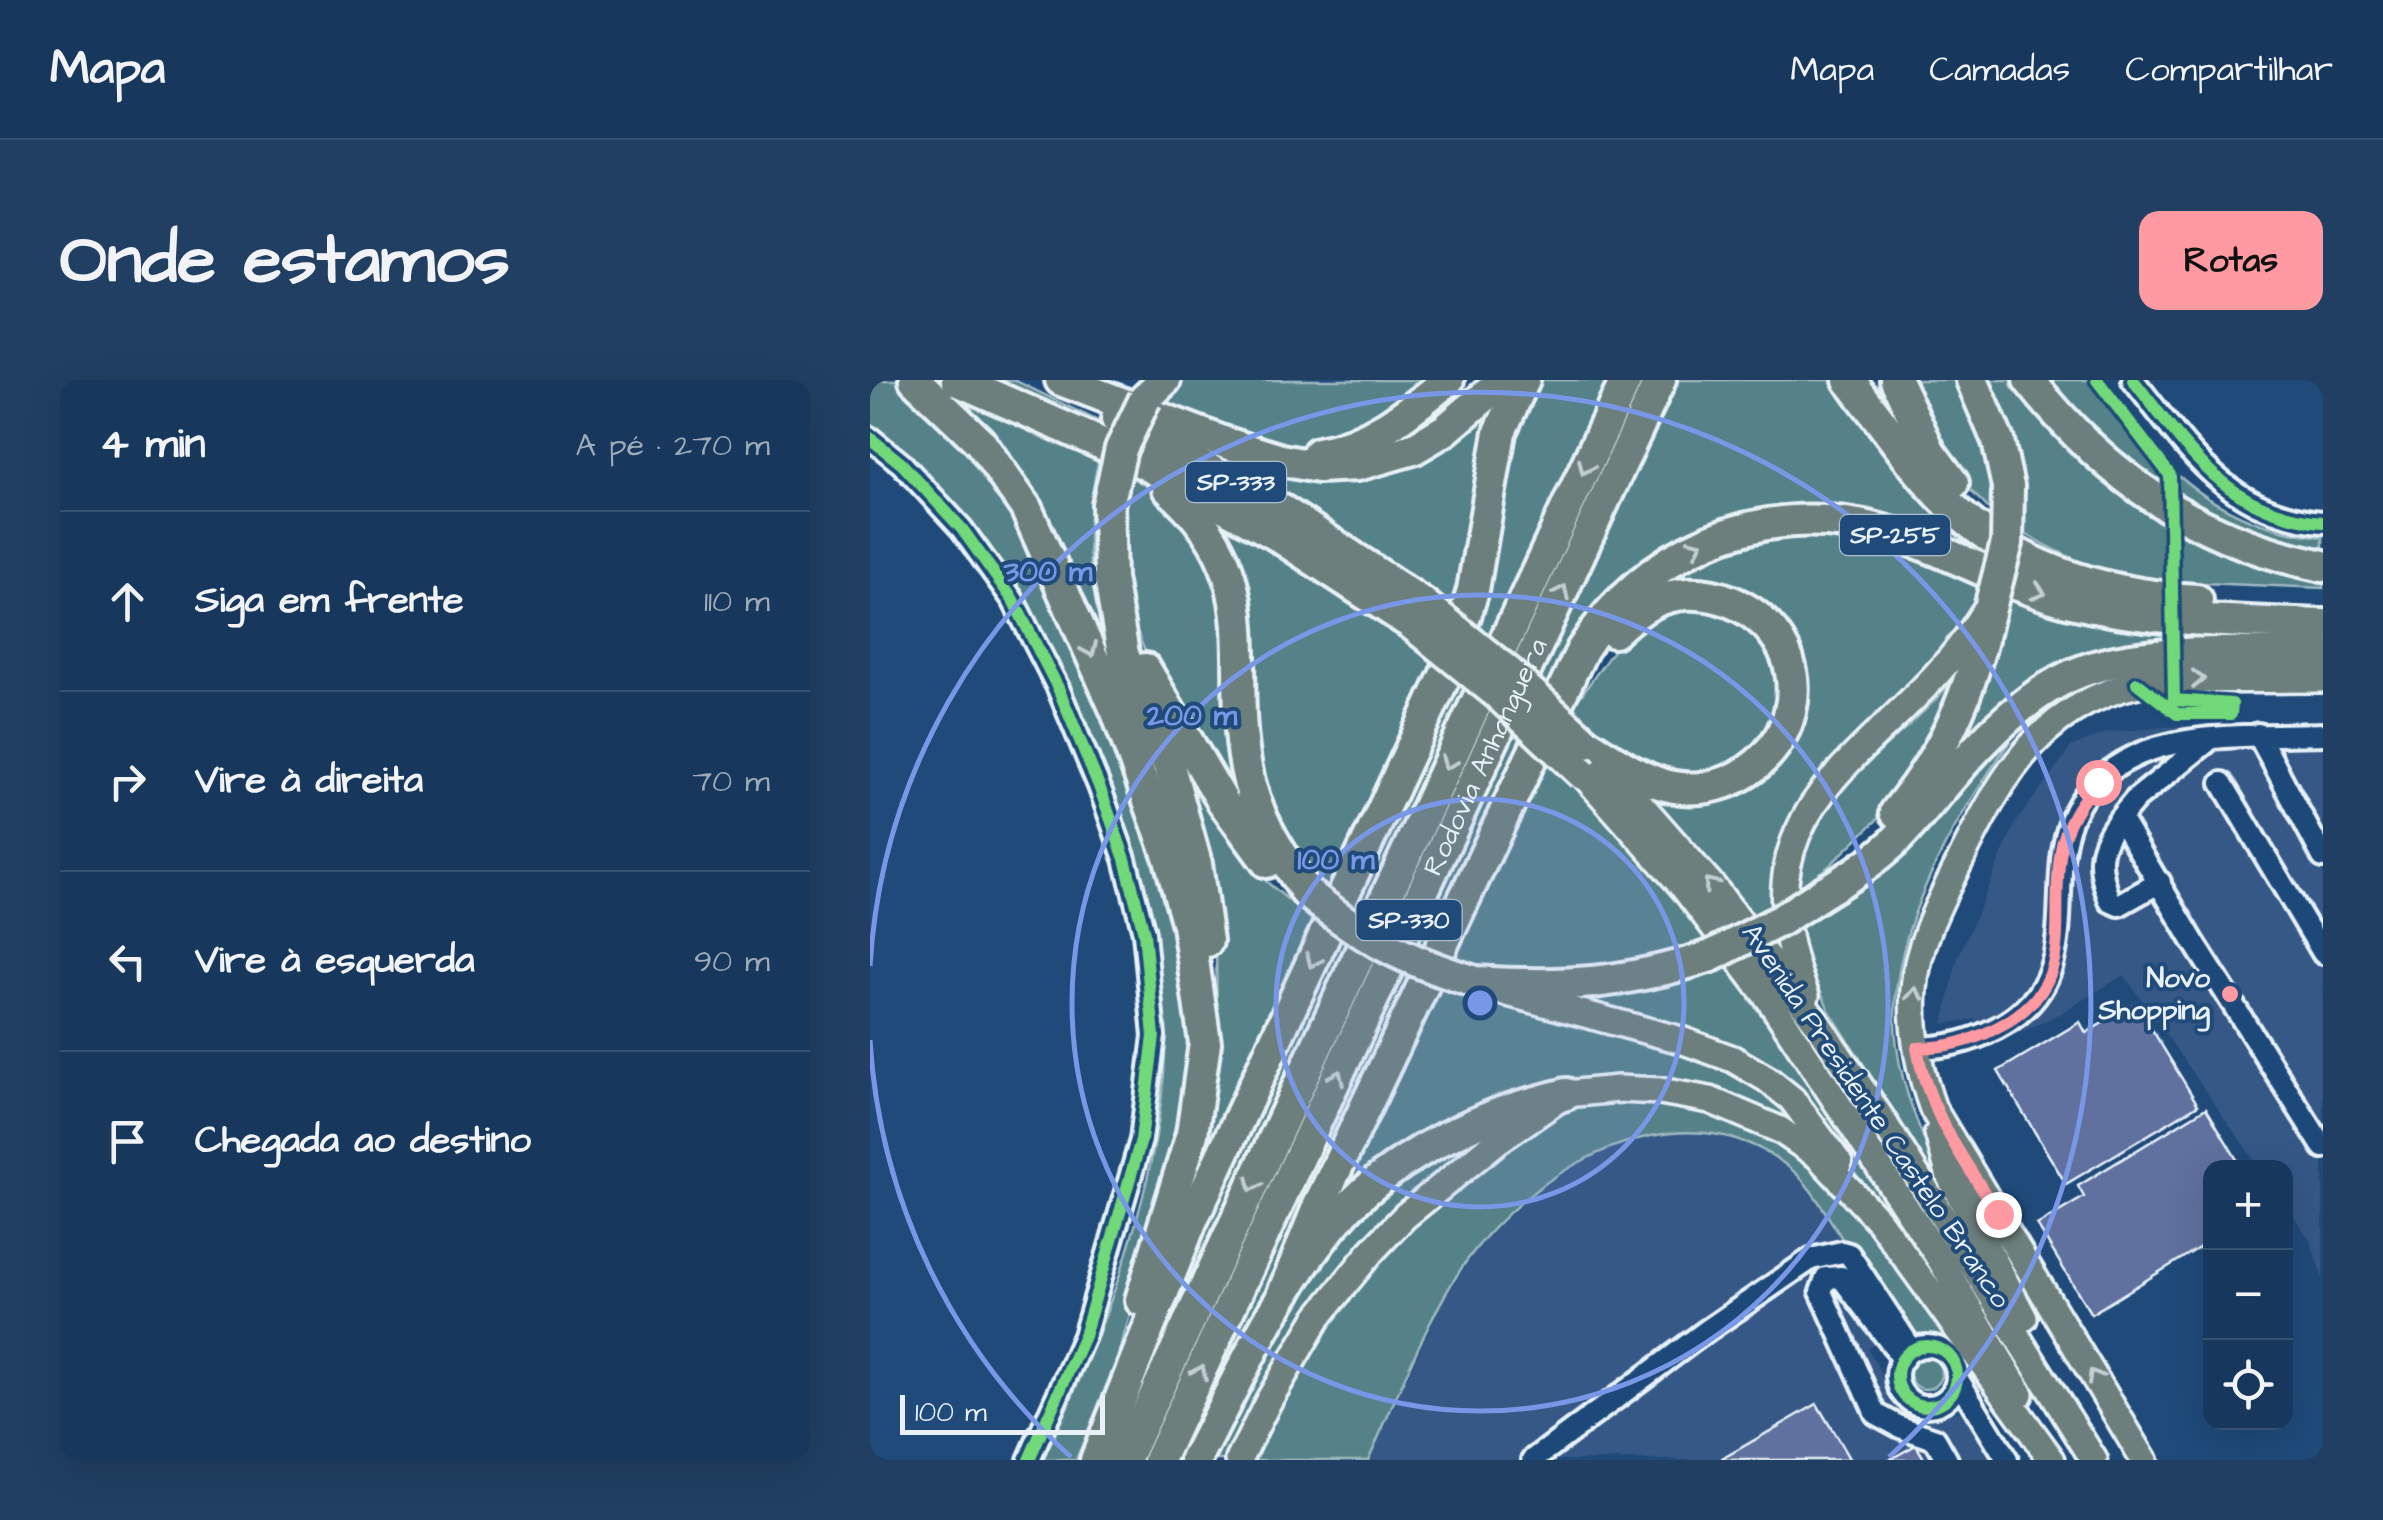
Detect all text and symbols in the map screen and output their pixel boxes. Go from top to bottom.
text: Mapa [50,36,165,102]
text: Mapa [1790,45,1874,94]
text: Camadas [1929,45,2070,94]
text: Compartilhar [2125,45,2333,94]
button: Rotas [2139,211,2323,310]
text: Onde estamos [60,212,510,309]
text: 4 min [100,416,205,474]
text: A pé · 270 m [576,423,770,468]
one-way arrow [1577,458,1597,476]
road number: SP-333 [1186,462,1286,502]
road number: SP-255 [1840,515,1950,555]
one-way arrow [1686,539,1704,559]
text: 300 m [1003,551,1093,593]
icon: ahead [100,574,155,629]
text: Siga em frente [195,575,464,627]
text: 110 m [704,579,770,624]
one-way arrow [2030,581,2047,601]
one-way arrow [1549,584,1569,602]
street label: Rodovia Anhanguera [1413,632,1557,882]
one-way arrow [1078,640,1098,658]
one-way arrow [2191,669,2207,690]
text: 200 m [1146,695,1238,737]
one-way arrow [1440,753,1460,771]
icon: right [100,754,155,809]
text: Vire à direita [195,755,423,807]
text: 70 m [692,759,770,804]
route start [2076,760,2122,806]
text: 100 m [1297,839,1375,881]
one-way arrow [1704,878,1722,896]
road number: SP-330 [1356,900,1462,940]
street label: Avenida Presidente Castelo Branco [1732,916,2020,1316]
icon: left [100,934,155,989]
text: Vire à esquerda [195,935,475,987]
text: 90 m [694,939,770,984]
one-way arrow [1305,951,1325,969]
place label: Novo Shopping [2098,959,2211,1032]
marker: Novo Shopping [2219,983,2241,1005]
centre of rings [1462,985,1498,1021]
one-way arrow [1904,985,1925,1001]
one-way arrow [1324,1069,1344,1087]
icon: arrive [100,1114,155,1169]
text: Chegada ao destino [195,1115,531,1167]
map controls [2203,1160,2293,1430]
button: + [2203,1160,2293,1250]
one-way arrow [1245,1175,1265,1193]
route end [1976,1192,2022,1238]
button: − [2203,1250,2293,1340]
button: locate [2203,1340,2293,1430]
one-way arrow [1187,1364,1207,1382]
one-way arrow [2087,1369,2106,1387]
scale bar [900,1390,1105,1434]
text: 100 m [915,1393,987,1432]

